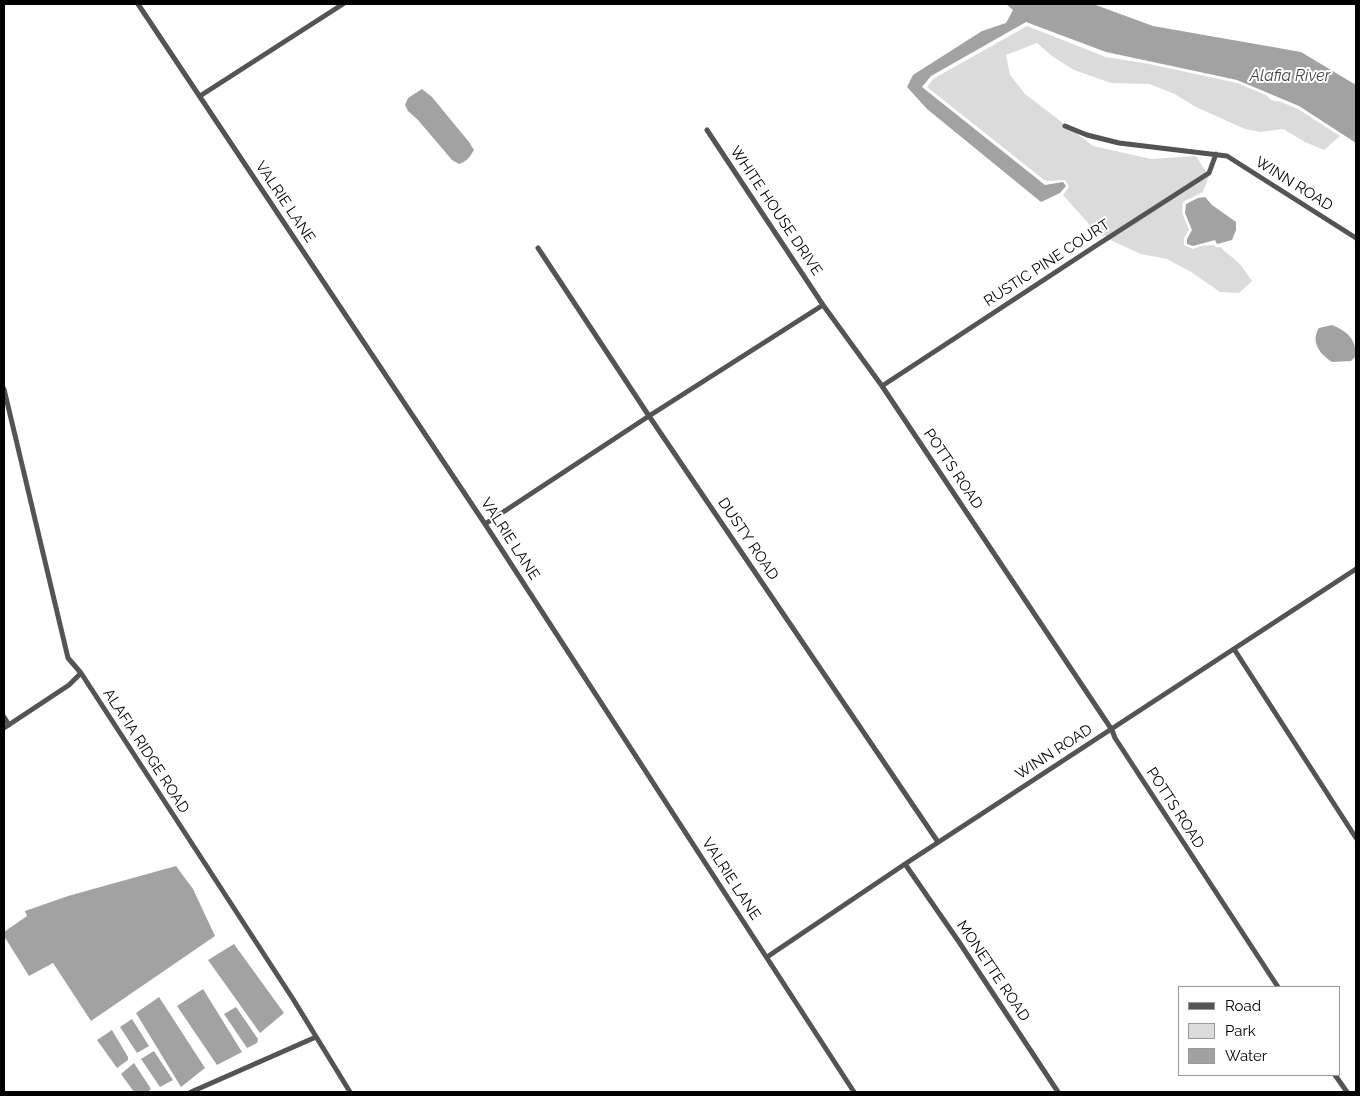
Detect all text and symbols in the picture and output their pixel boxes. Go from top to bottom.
water label: Alafia River [1250,66,1330,86]
street label: WHITE HOUSE DRIVE [726,143,826,279]
street label: WINN ROAD [1252,153,1336,215]
street label: VALRIE LANE [251,158,319,246]
street label: RUSTIC PINE COURT [981,216,1113,310]
street label: POTTS ROAD [920,425,986,513]
street label: DUSTY ROAD [714,494,782,584]
street label: VALRIE LANE [477,495,543,583]
street label: ALAFIA RIDGE ROAD [99,685,193,817]
street label: WINN ROAD [1012,721,1096,783]
street label: POTTS ROAD [1142,764,1208,852]
street label: VALRIE LANE [698,835,764,923]
street label: MONETTE ROAD [953,917,1033,1025]
legend [1178,986,1340,1076]
text: Road [1225,997,1261,1015]
text: Park [1225,1022,1256,1040]
text: Water [1225,1047,1267,1065]

